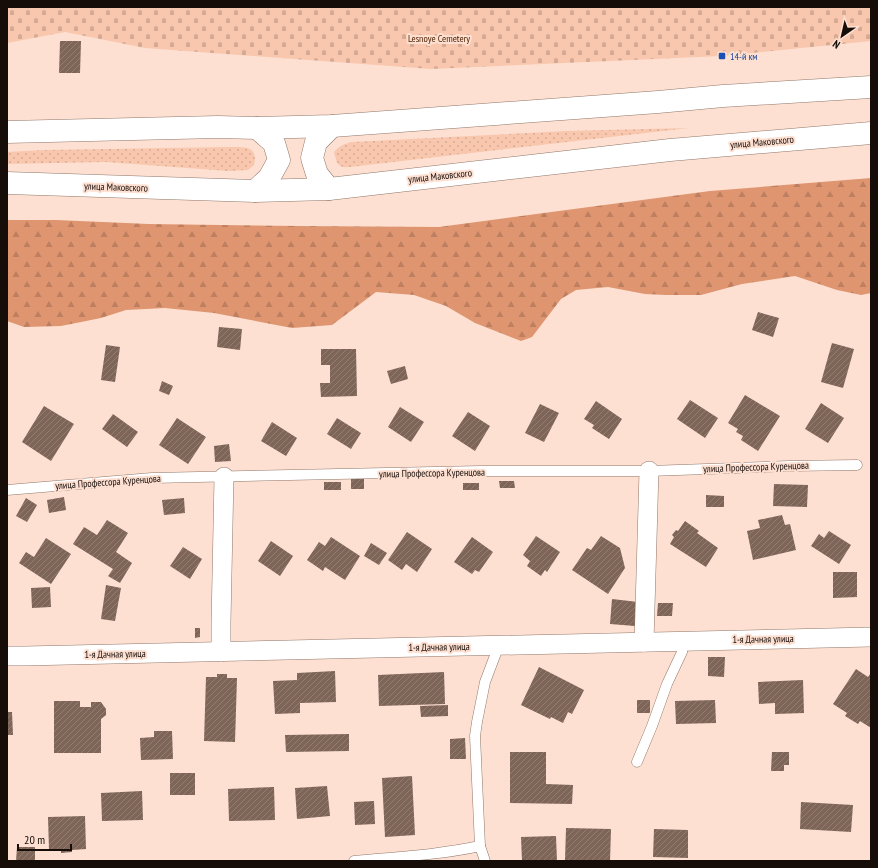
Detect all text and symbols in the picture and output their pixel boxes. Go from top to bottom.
north arrow [822,16,862,56]
park label: Lesnoye Cemetery [408,32,470,45]
text: N [830,37,843,52]
place label: 14-й км [730,50,758,63]
marker: 14-й км [717,51,727,61]
street label: улица Маковского [730,133,794,151]
street label: улица Маковского [408,166,472,186]
street label: улица Маковского [84,179,148,195]
street label: улица Профессора Куренцова [703,459,809,475]
street label: улица Профессора Куренцова [379,466,485,480]
street label: улица Профессора Куренцова [55,472,161,492]
street label: 1-я Дачная улица [732,632,794,646]
street label: 1-я Дачная улица [408,640,470,654]
street label: 1-я Дачная улица [84,647,146,661]
scale bar [18,826,71,852]
text: 20 m [24,832,45,847]

